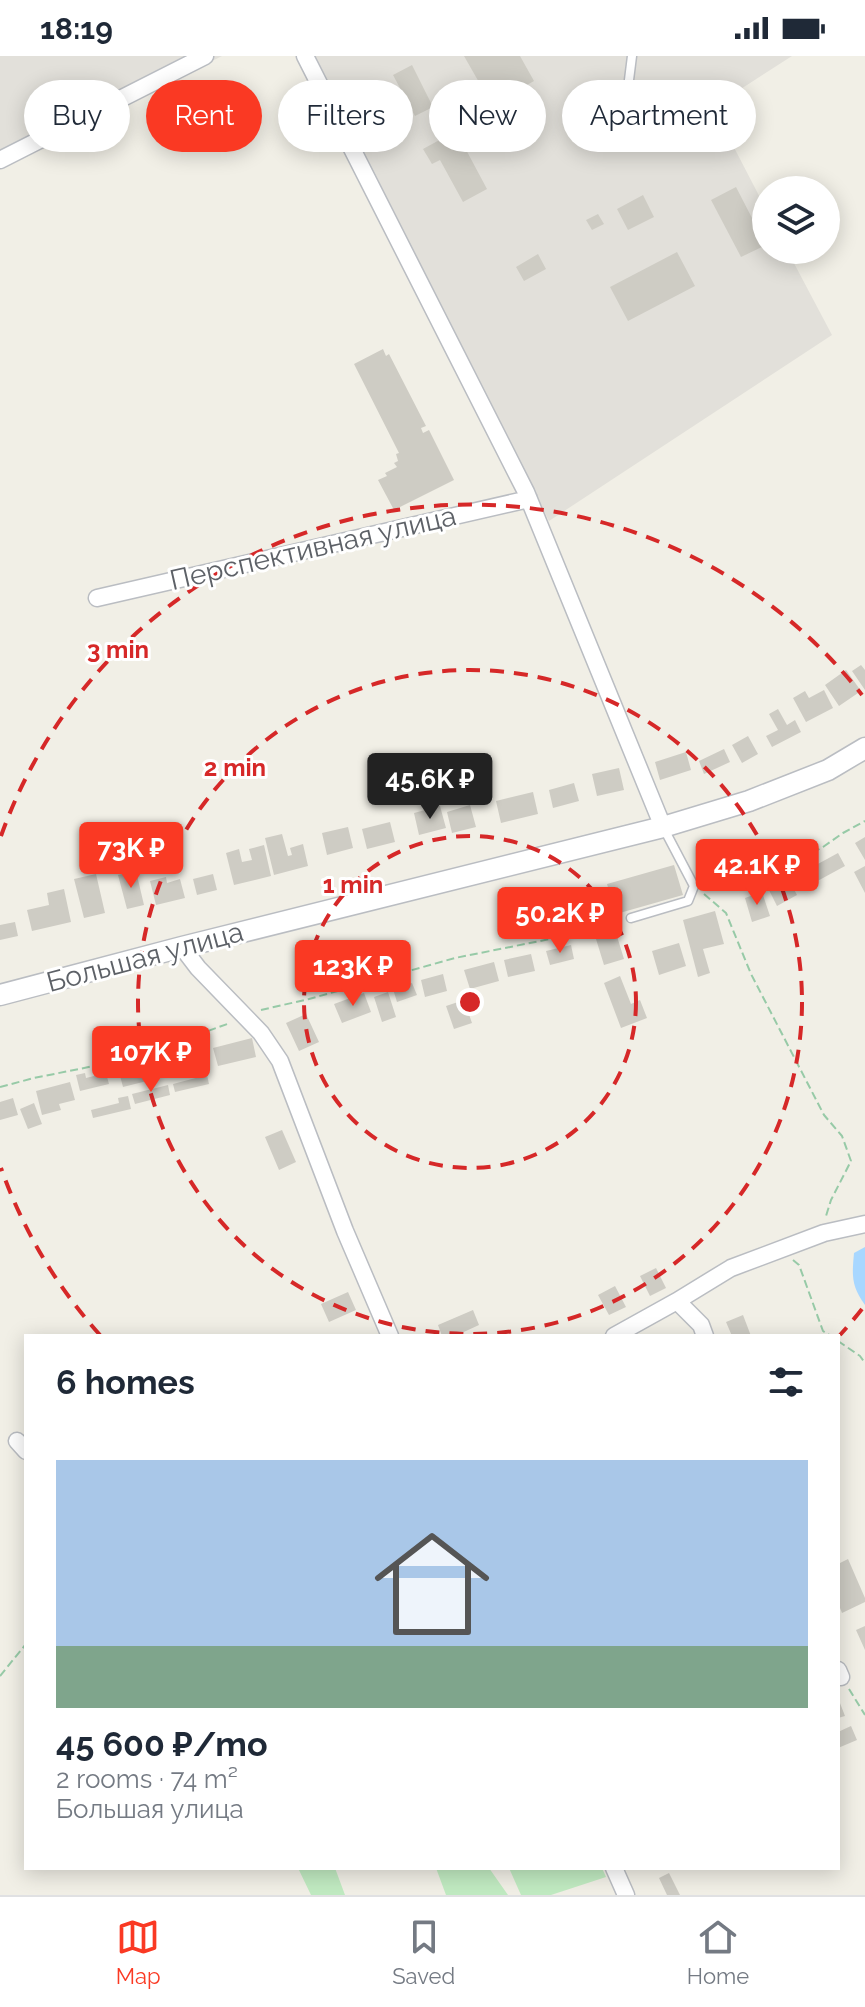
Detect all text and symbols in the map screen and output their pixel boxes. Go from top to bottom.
text: 18:19 [40,11,113,46]
chip: Buy [24,80,130,152]
chip: Rent [146,80,262,152]
chip: Filters [278,80,413,152]
chip: New [429,80,546,152]
chip: Apartment [562,80,756,152]
map controls [752,176,840,264]
button: layers [752,176,840,264]
street label: Перспективная улица [167,499,459,597]
text: 3 min [87,635,149,664]
text: 2 min [204,753,266,782]
pin: 45.6K ₽ [356,753,504,821]
text: 45.6K ₽ [385,764,475,794]
pin: 73K ₽ [75,822,187,890]
text: 73K ₽ [97,833,165,863]
pin: 42.1K ₽ [683,839,831,907]
text: 42.1K ₽ [714,850,800,880]
text: 1 min [323,870,383,899]
pin: 50.2K ₽ [486,887,634,955]
text: 50.2K ₽ [515,898,605,928]
street label: Большая улица [43,915,247,999]
pin: 123K ₽ [288,940,418,1008]
text: 123K ₽ [313,951,393,981]
centre of rings [456,988,484,1016]
pin: 107K ₽ [86,1026,216,1094]
text: 107K ₽ [110,1037,192,1067]
icon: filters [764,1360,808,1404]
text: 6 homes [56,1362,195,1402]
icon: home [360,1512,504,1656]
text: 45 600 ₽/mo [56,1724,268,1764]
text: 2 rooms · 74 m² [56,1764,238,1794]
text: Большая улица [56,1794,244,1824]
tab: Map [116,1915,161,1989]
tab: Saved [392,1915,455,1989]
tab: Home [687,1915,749,1989]

